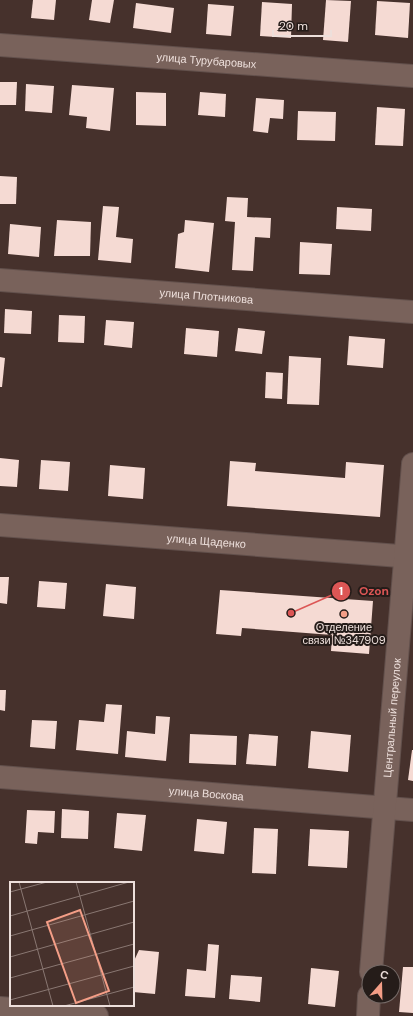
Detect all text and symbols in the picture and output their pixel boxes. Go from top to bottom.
scale bar [273,12,331,38]
text: 20 m [279,18,308,34]
street label: улица Турубаровых [156,50,257,71]
street label: улица Плотникова [159,285,255,307]
street label: улица Щаденко [166,531,247,551]
callout: Ozon [331,579,397,603]
text: 1 [339,583,343,599]
text: Ozon [359,583,389,599]
marker: Отделение связи №347909 [339,609,349,619]
place label: Отделение связи №347909 [302,620,386,647]
street label: Центральный переулок [380,657,404,778]
street label: улица Воскова [168,784,245,804]
inset map [10,882,134,1006]
north arrow [361,964,401,1004]
text: С [378,967,391,983]

